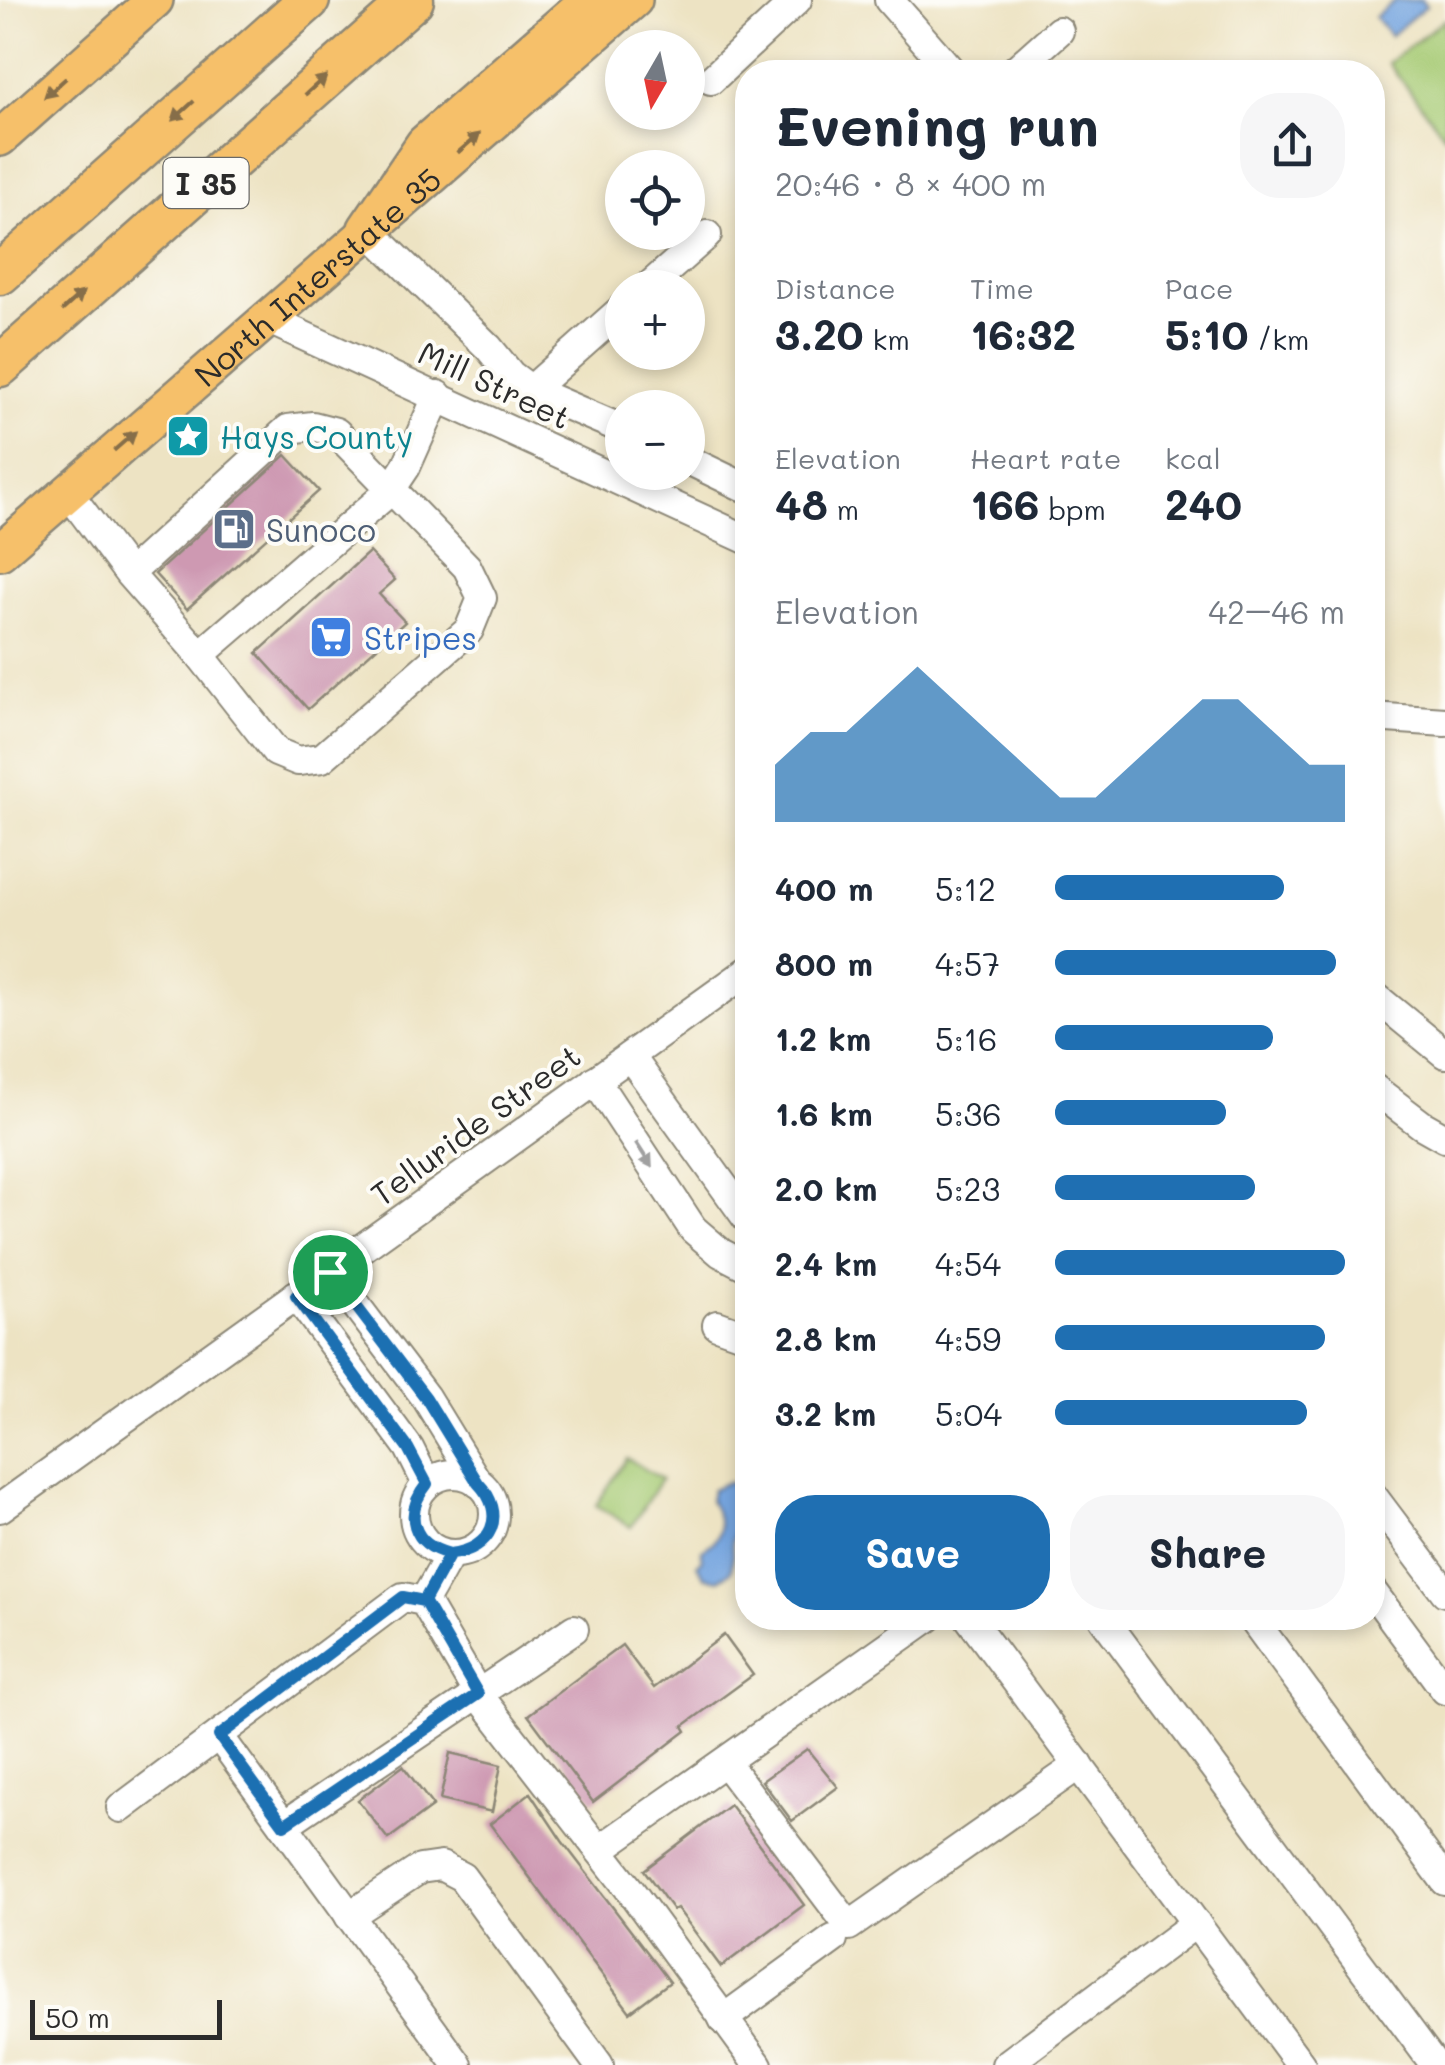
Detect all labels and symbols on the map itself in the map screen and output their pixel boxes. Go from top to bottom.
north arrow [605,30,705,130]
one-way arrow [304,74,328,97]
one-way arrow [43,76,68,98]
one-way arrow [171,99,196,121]
one-way arrow [456,133,481,155]
street label: North Interstate 35 [185,157,449,395]
road number: I 35 [164,158,248,208]
one-way arrow [61,290,85,313]
street label: Mill Street [412,330,578,438]
place icon: Hays County [165,413,211,459]
place label: Hays County [220,415,413,458]
one-way arrow [113,430,138,452]
fuel station icon: Sunoco [211,506,257,552]
place label: Sunoco [266,508,376,550]
supermarket icon: Stripes [308,614,354,660]
place label: Stripes [364,616,477,658]
street label: Telluride Street [362,1034,588,1214]
one-way arrow [635,1141,653,1168]
pin [288,1230,373,1315]
scale bar [30,1995,222,2040]

